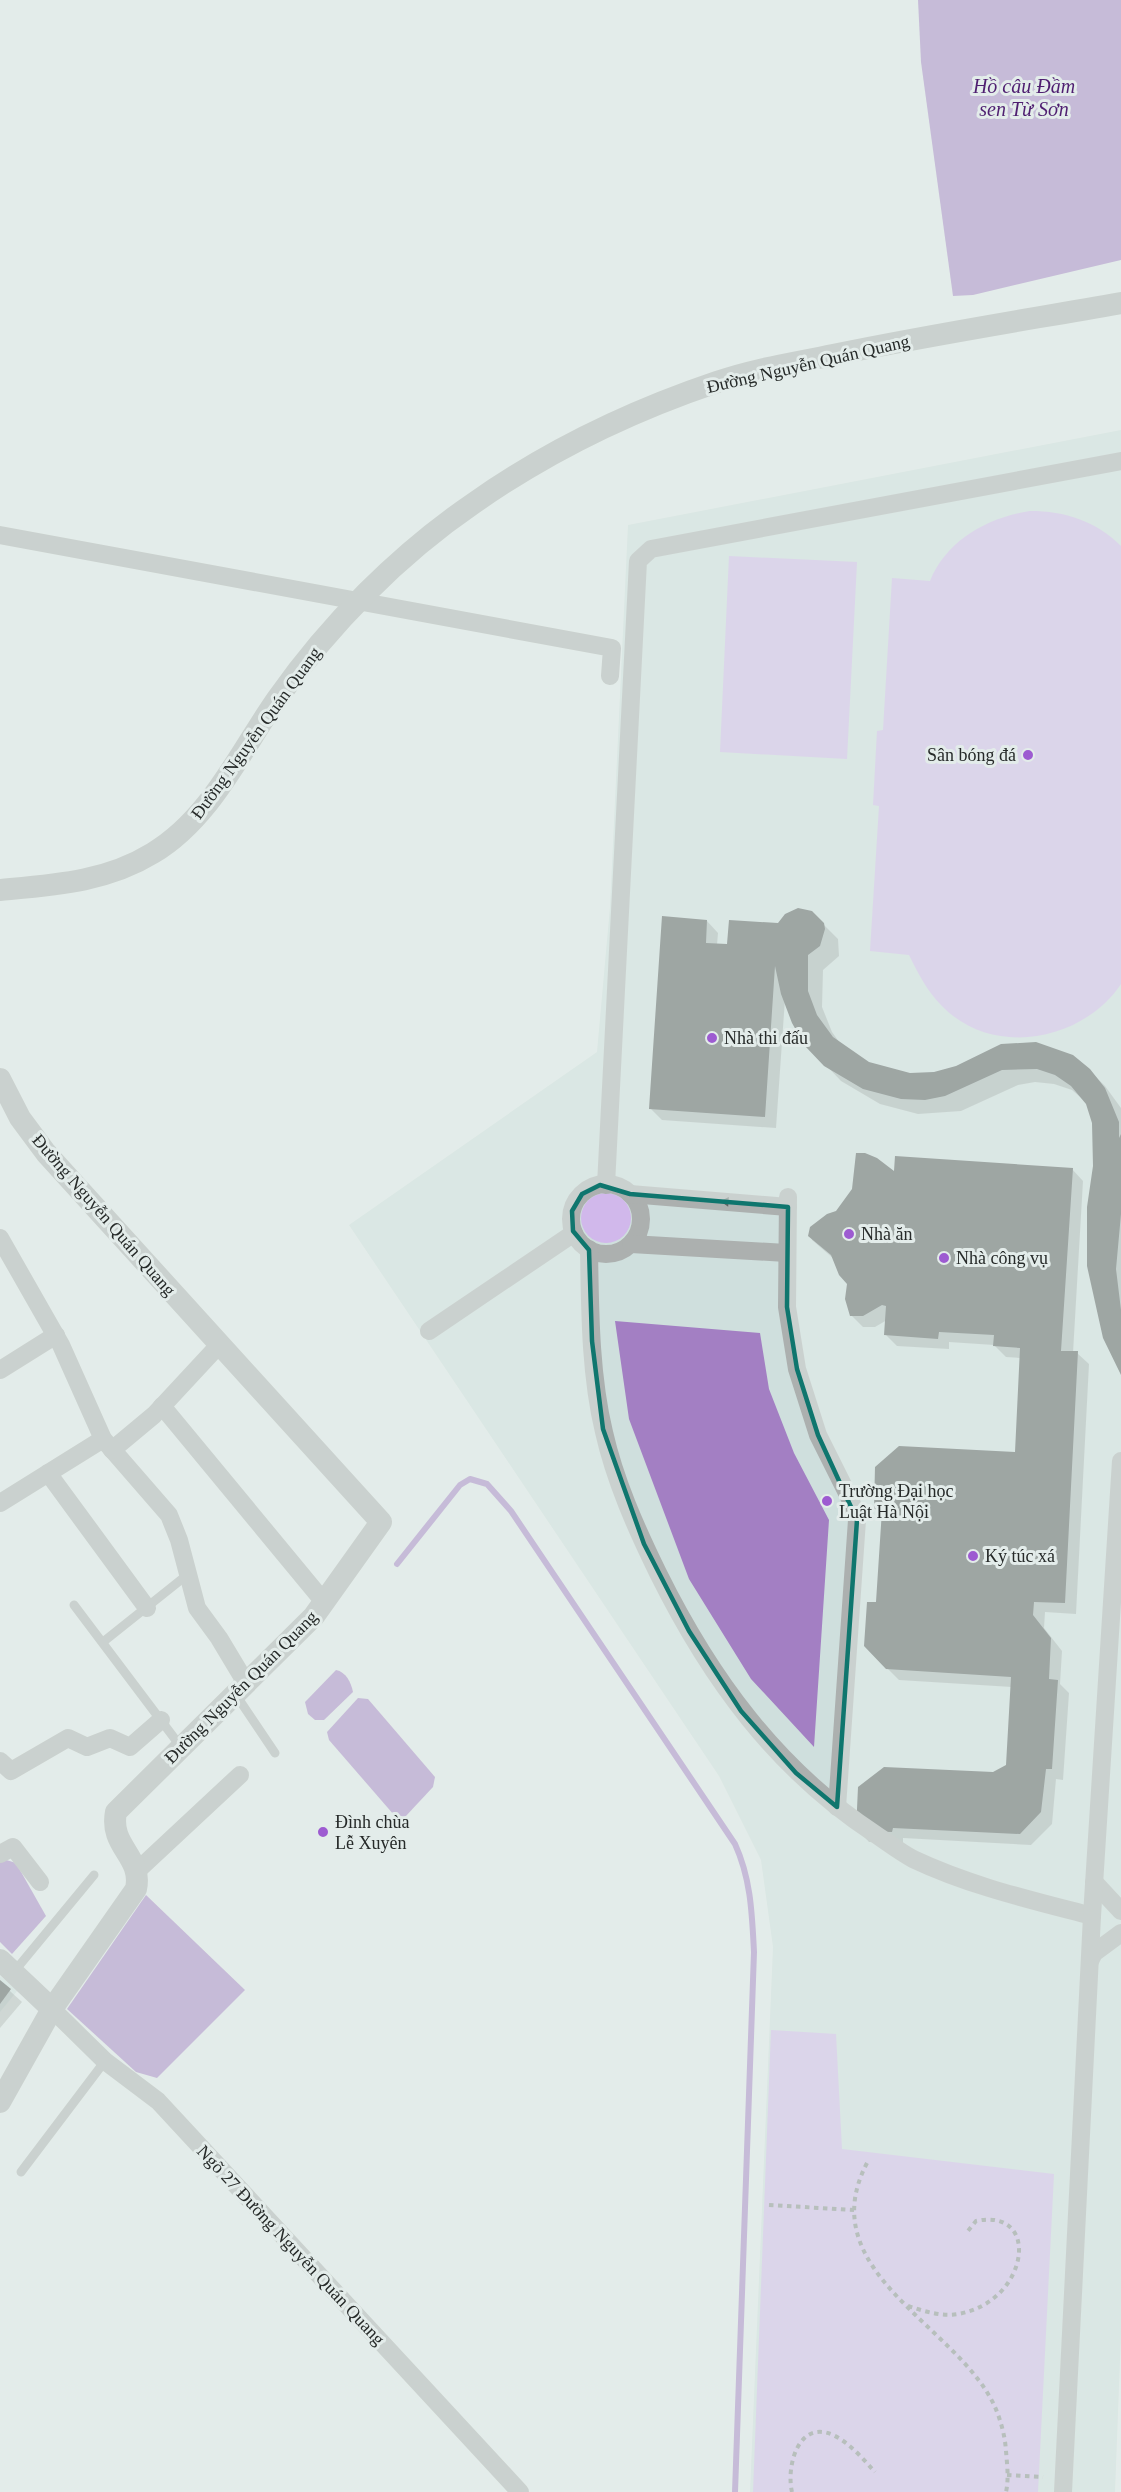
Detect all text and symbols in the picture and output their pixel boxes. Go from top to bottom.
water label: Hồ câu Đầm sen Từ Sơn [972,75,1075,120]
street label: Đường Nguyễn Quán Quang [705,331,911,397]
street label: Đường Nguyễn Quán Quang [187,643,325,823]
place label: Sân bóng đá [927,745,1016,765]
marker: Sân bóng đá [1021,748,1035,762]
place label: Nhà thi đấu [724,1028,808,1048]
marker: Nhà thi đấu [705,1031,719,1045]
street label: Đường Nguyễn Quán Quang [28,1130,180,1300]
one-way arrow [720,1198,739,1207]
place label: Nhà ăn [861,1224,912,1244]
marker: Nhà ăn [842,1227,856,1241]
place label: Nhà công vụ [956,1248,1048,1268]
marker: Nhà công vụ [937,1251,951,1265]
place label: Trường Đại học Luật Hà Nội [839,1481,954,1522]
marker: Trường Đại học Luật Hà Nội [820,1494,834,1508]
place label: Ký túc xá [985,1546,1055,1566]
marker: Ký túc xá [966,1549,980,1563]
street label: Đường Nguyễn Quán Quang [160,1606,322,1768]
place label: Đình chùa Lễ Xuyên [335,1812,409,1853]
marker: Đình chùa Lễ Xuyên [316,1825,330,1839]
street label: Ngõ 27 Đường Nguyễn Quán Quang [193,2141,389,2349]

